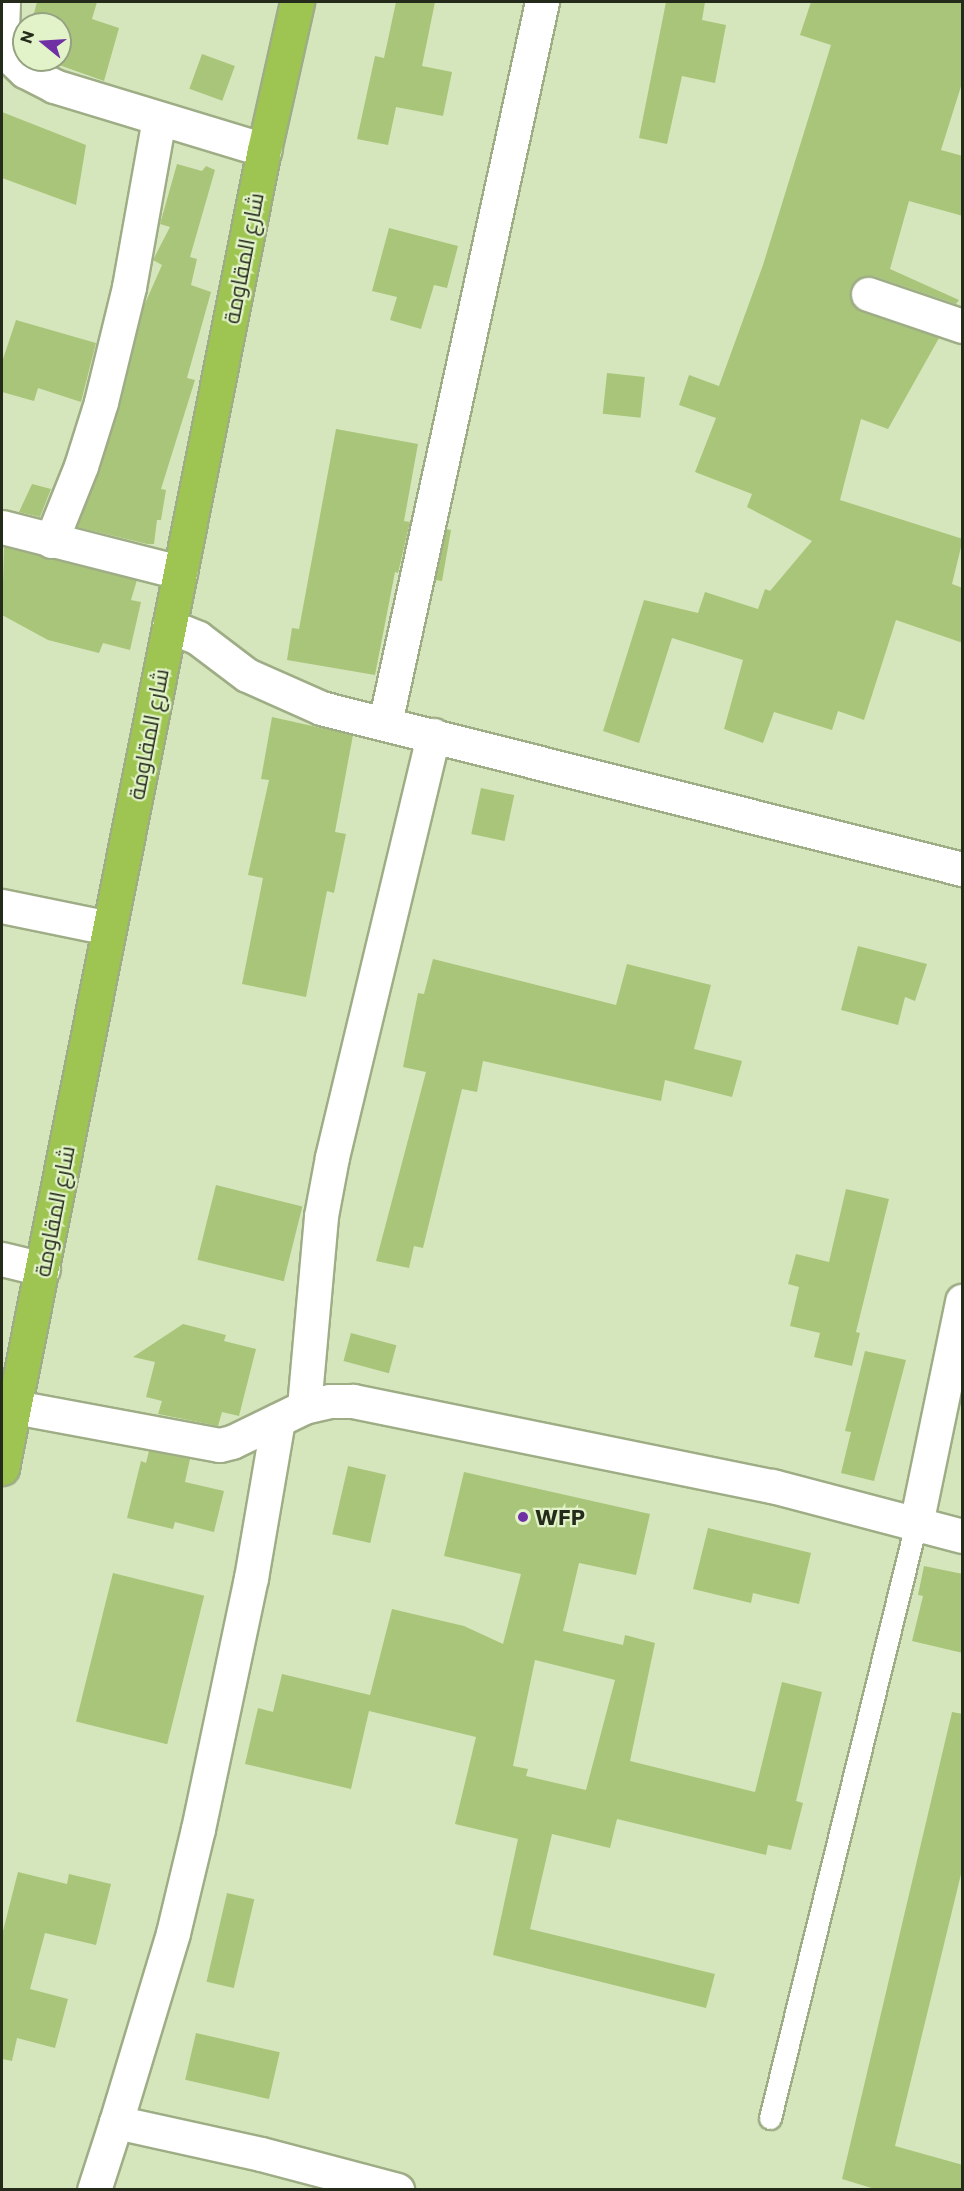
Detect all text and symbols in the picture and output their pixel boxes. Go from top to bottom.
north arrow [12,12,72,72]
text: N [15,28,37,46]
street label: شارع المقاومة [217,190,269,326]
street label: شارع المقاومة [122,666,174,802]
street label: شارع المقاومة [28,1143,80,1279]
place label: WFP [535,1504,585,1530]
marker: WFP [516,1510,530,1524]

